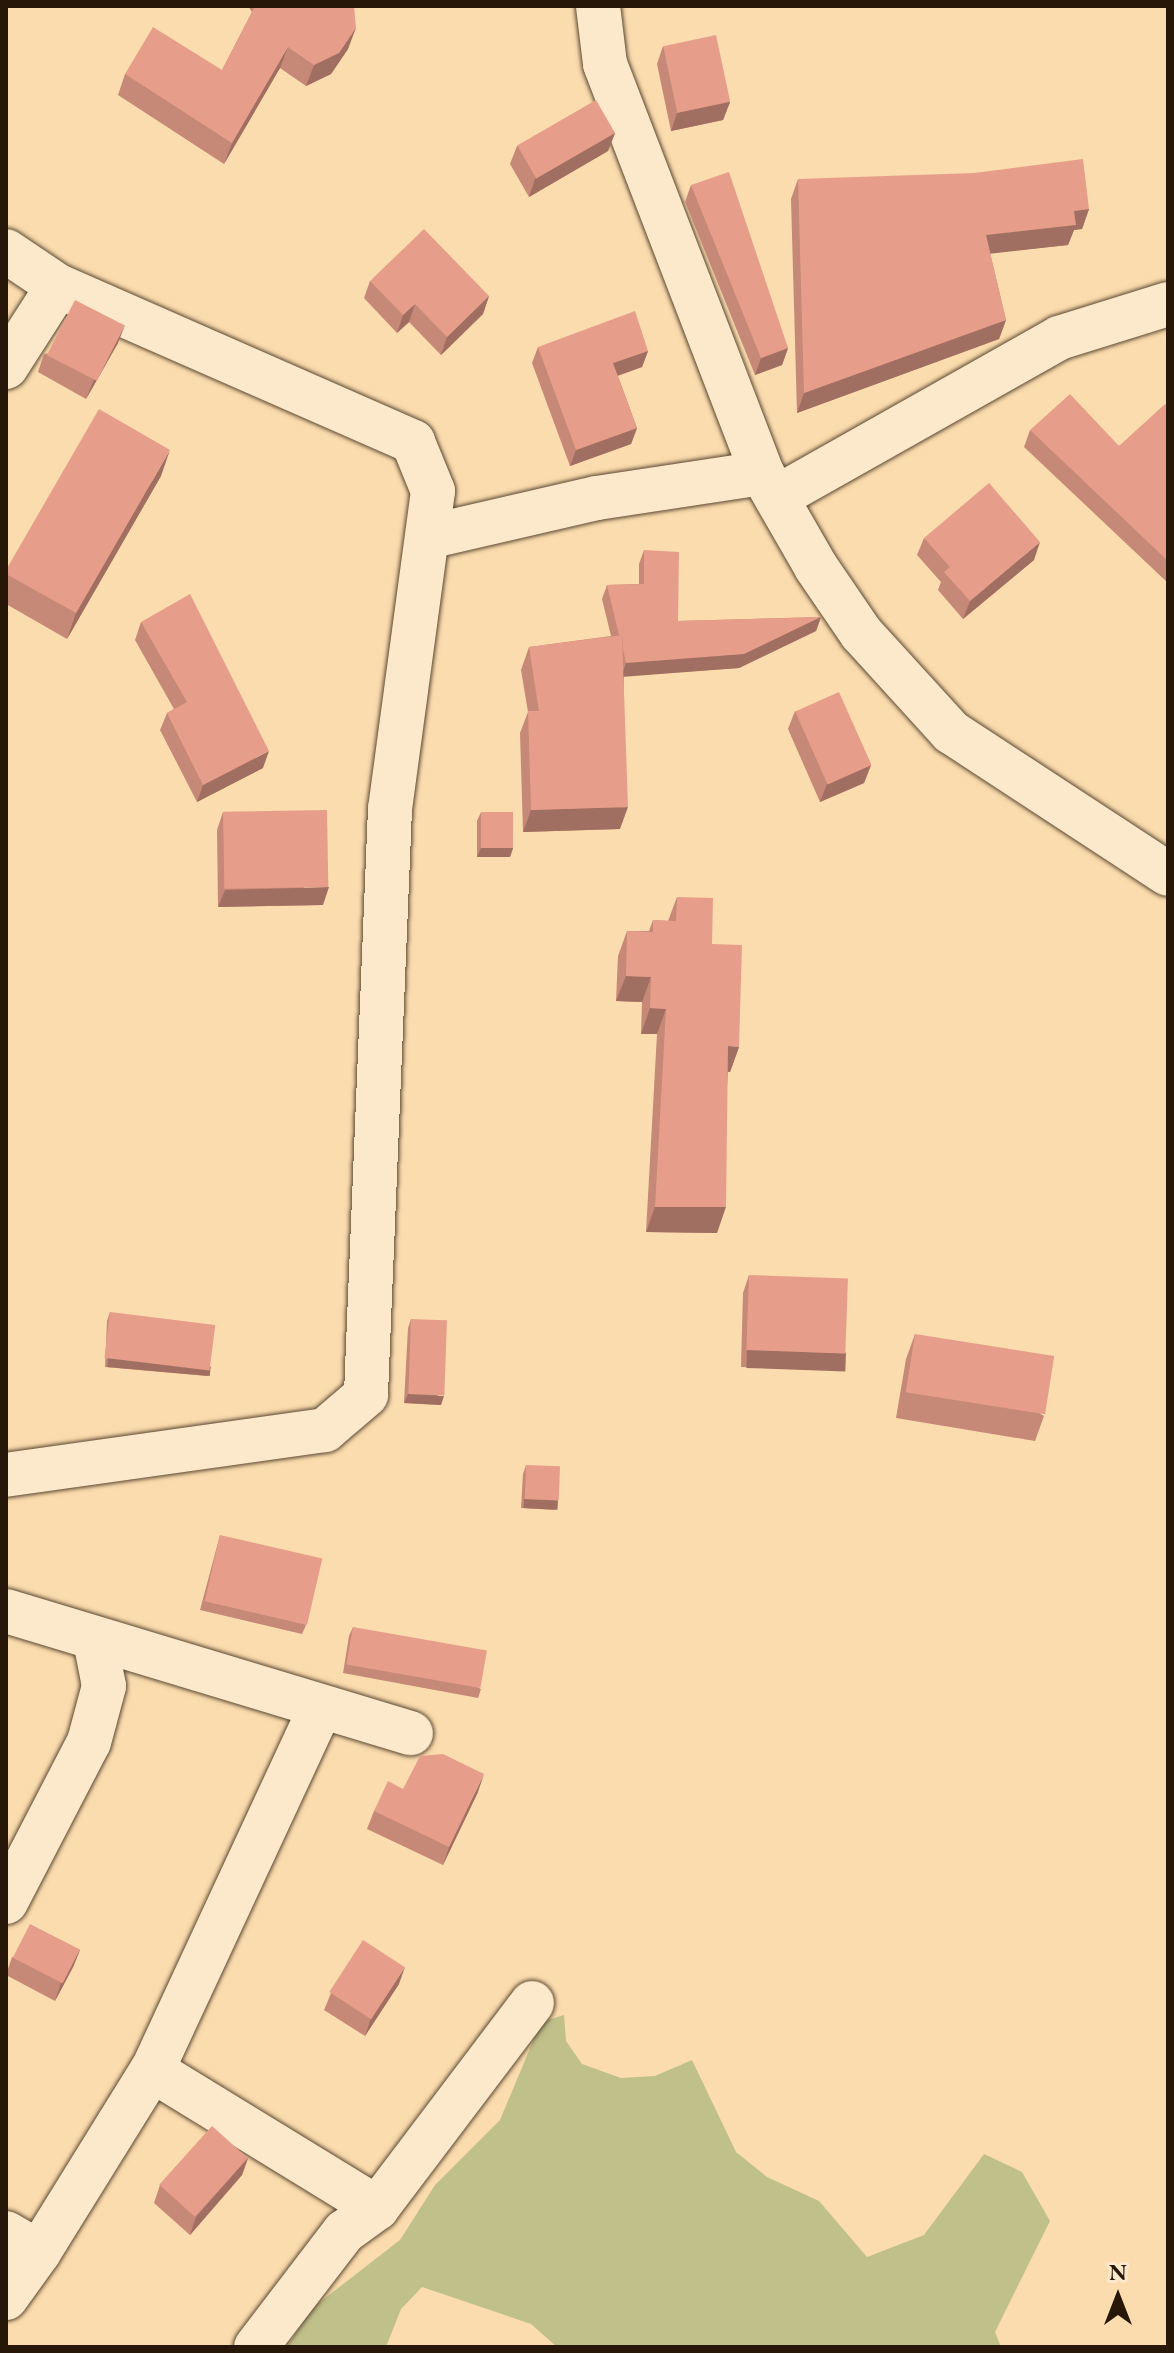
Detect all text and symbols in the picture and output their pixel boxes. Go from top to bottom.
north arrow [1078,2257,1158,2337]
text: N [1109,2258,1127,2287]

